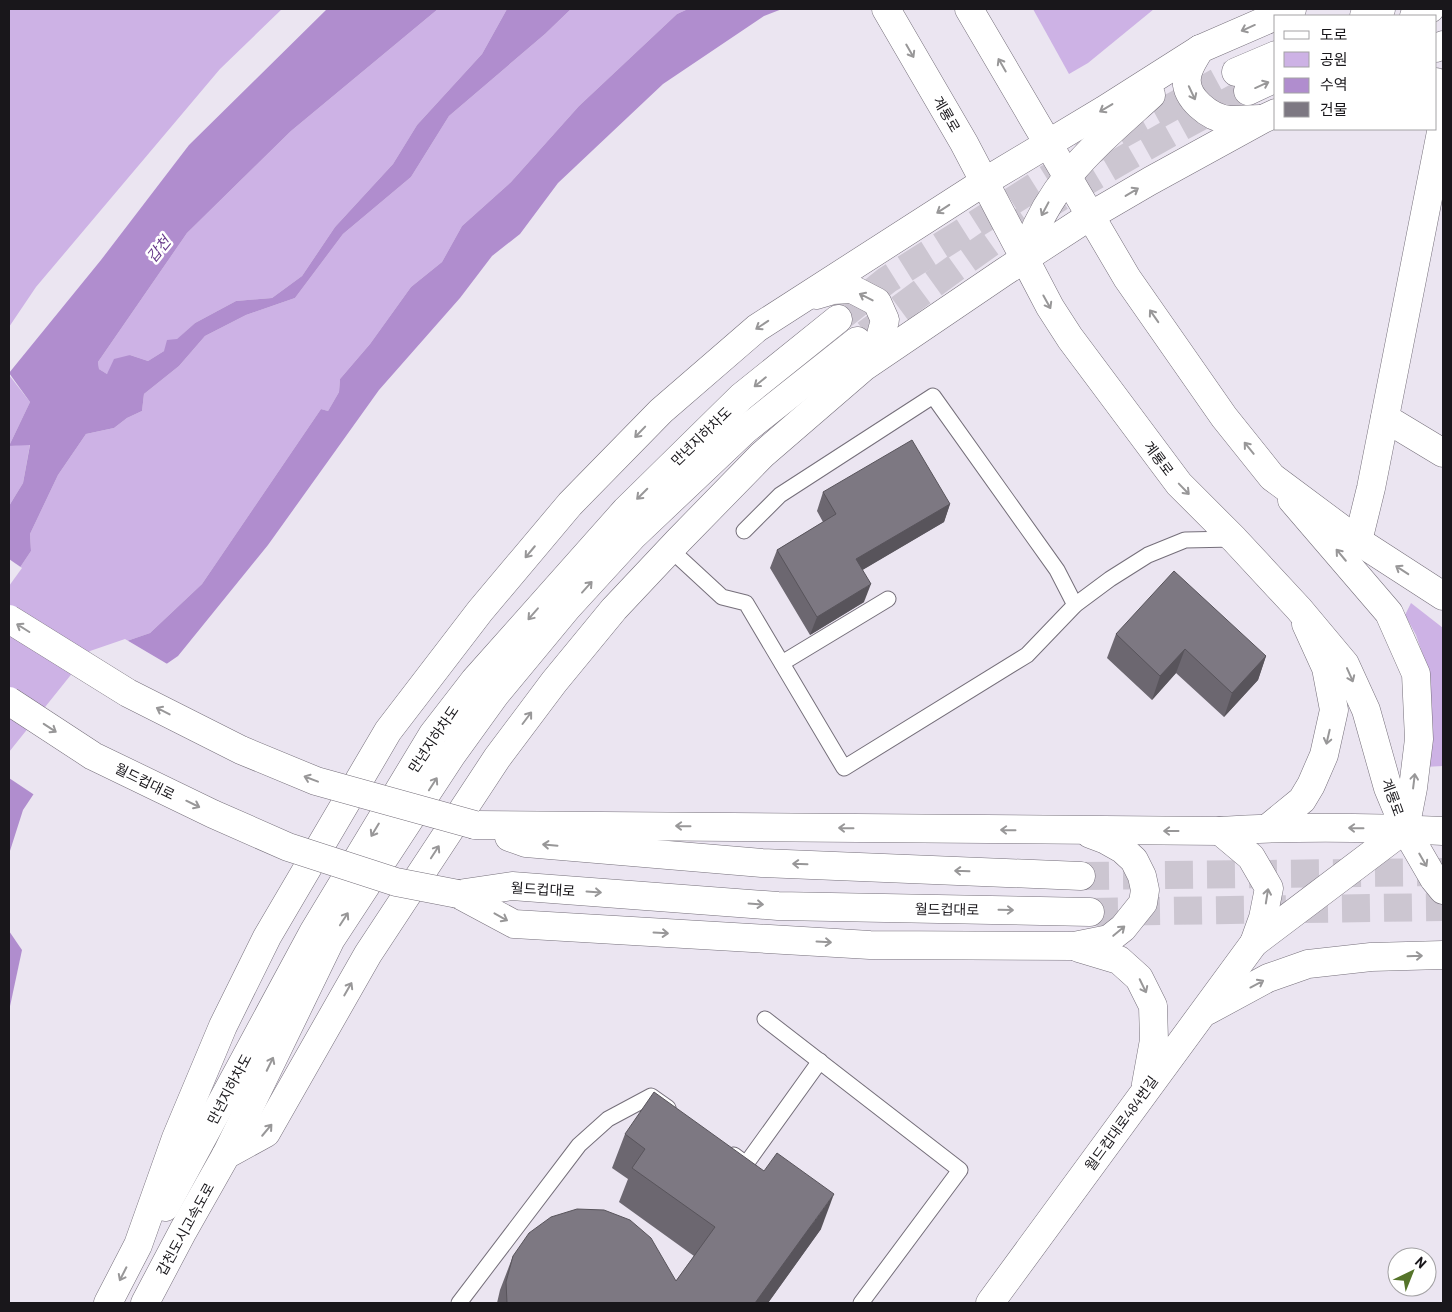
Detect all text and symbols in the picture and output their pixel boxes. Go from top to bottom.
legend [1274,15,1437,130]
one-way arrow [1241,24,1256,34]
text: 도로 [1320,25,1348,43]
one-way arrow [905,43,915,58]
text: 공원 [1320,50,1348,68]
one-way arrow [996,59,1006,73]
text: 수역 [1320,75,1348,93]
one-way arrow [1254,79,1269,89]
one-way arrow [1188,85,1197,100]
street label: 계룡로 [930,93,964,135]
text: 건물 [1320,100,1348,118]
one-way arrow [1100,103,1114,113]
one-way arrow [1125,186,1139,196]
one-way arrow [1040,201,1049,216]
one-way arrow [936,203,950,214]
water label: 갑천 [142,231,175,265]
one-way arrow [859,292,874,301]
one-way arrow [1043,294,1053,308]
one-way arrow [1149,309,1159,323]
one-way arrow [755,320,769,330]
one-way arrow [753,377,766,388]
street label: 만년지하차도 [667,403,735,469]
one-way arrow [634,426,646,438]
street label: 계룡로 [1141,437,1177,479]
one-way arrow [1243,442,1254,455]
one-way arrow [1178,483,1190,496]
one-way arrow [635,488,648,500]
one-way arrow [525,545,536,558]
one-way arrow [1335,548,1346,561]
one-way arrow [1396,565,1410,575]
one-way arrow [581,580,593,593]
one-way arrow [527,608,538,621]
one-way arrow [17,623,31,633]
one-way arrow [1345,667,1355,682]
street label: 만년지하차도 [404,702,462,776]
one-way arrow [156,706,171,715]
one-way arrow [522,711,532,725]
one-way arrow [42,723,56,733]
one-way arrow [1323,729,1332,745]
street label: 월드컵대로 [112,759,178,803]
one-way arrow [303,773,318,782]
one-way arrow [1409,773,1419,789]
street label: 계룡로 [1378,776,1408,818]
one-way arrow [428,777,438,791]
one-way arrow [185,800,200,810]
one-way arrow [676,821,692,831]
one-way arrow [370,822,380,836]
one-way arrow [838,823,854,832]
one-way arrow [1349,824,1365,833]
one-way arrow [1001,825,1017,835]
one-way arrow [1163,826,1180,836]
one-way arrow [543,840,559,849]
one-way arrow [430,846,440,860]
one-way arrow [1418,853,1428,868]
one-way arrow [792,860,808,869]
one-way arrow [954,866,970,876]
street label: 월드컵대로 [510,879,576,899]
one-way arrow [585,887,601,897]
one-way arrow [1262,888,1272,904]
one-way arrow [747,900,763,909]
street label: 월드컵대로 [915,900,979,918]
one-way arrow [997,905,1013,915]
one-way arrow [338,912,349,926]
one-way arrow [493,913,508,922]
one-way arrow [1112,926,1125,937]
one-way arrow [653,929,669,938]
one-way arrow [815,938,831,947]
one-way arrow [1407,951,1423,960]
one-way arrow [1139,978,1149,993]
one-way arrow [1250,979,1265,989]
one-way arrow [343,983,353,997]
street label: 만년지하차도 [203,1051,255,1127]
one-way arrow [266,1057,275,1072]
street label: 월드컵대로484번길 [1081,1072,1161,1174]
one-way arrow [261,1123,272,1136]
street label: 갑천도시고속도로 [153,1180,217,1278]
north arrow [1387,1247,1437,1297]
text: N [1412,1253,1430,1272]
one-way arrow [118,1266,127,1281]

